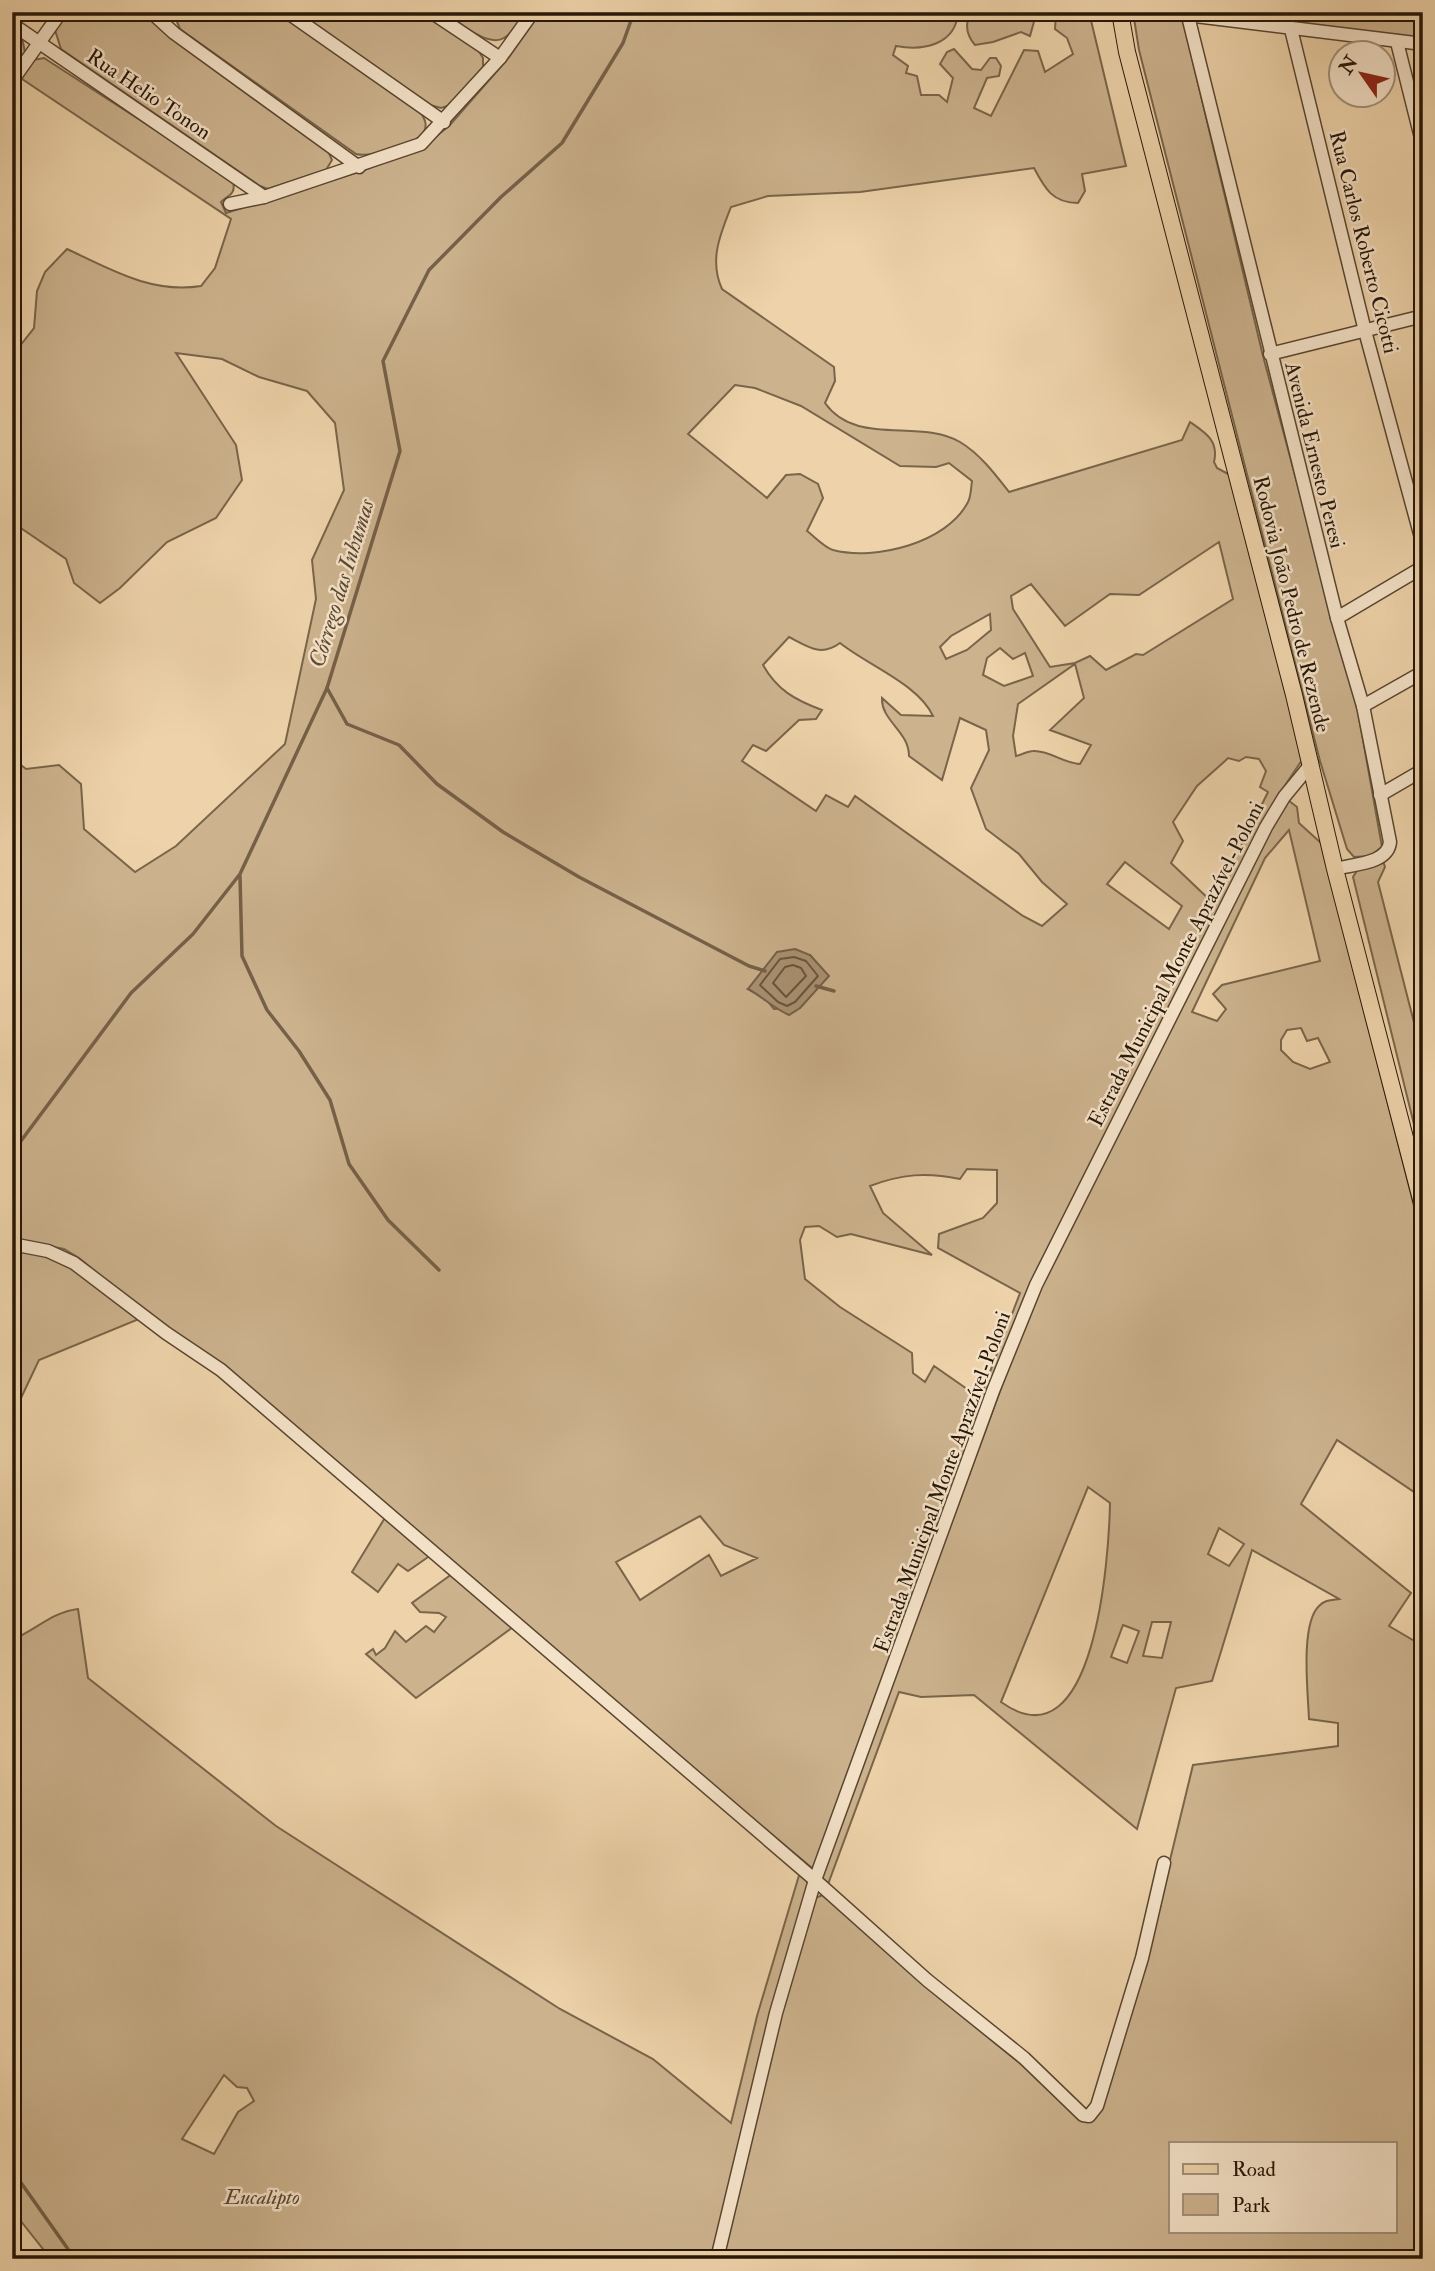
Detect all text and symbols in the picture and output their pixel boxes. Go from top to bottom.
north arrow [1326,38,1396,108]
street label: Rua Helio Tonon [81,43,216,146]
text: N [1333,50,1364,80]
street label: Rua Carlos Roberto Cicotti [1323,128,1404,357]
street label: Avenida Ernesto Peresi [1278,358,1351,551]
street label: Rodovia João Pedro de Rezende [1247,473,1337,735]
water label: Córrego das Inhumas [302,495,381,671]
street label: Estrada Municipal Monte Aprazível-Poloni [1082,797,1271,1131]
street label: Estrada Municipal Monte Aprazível-Poloni [868,1307,1017,1657]
legend [1169,2142,1396,2232]
text: Road [1232,2156,1277,2183]
park label: Eucalipto [222,2184,300,2211]
text: Park [1232,2192,1270,2219]

